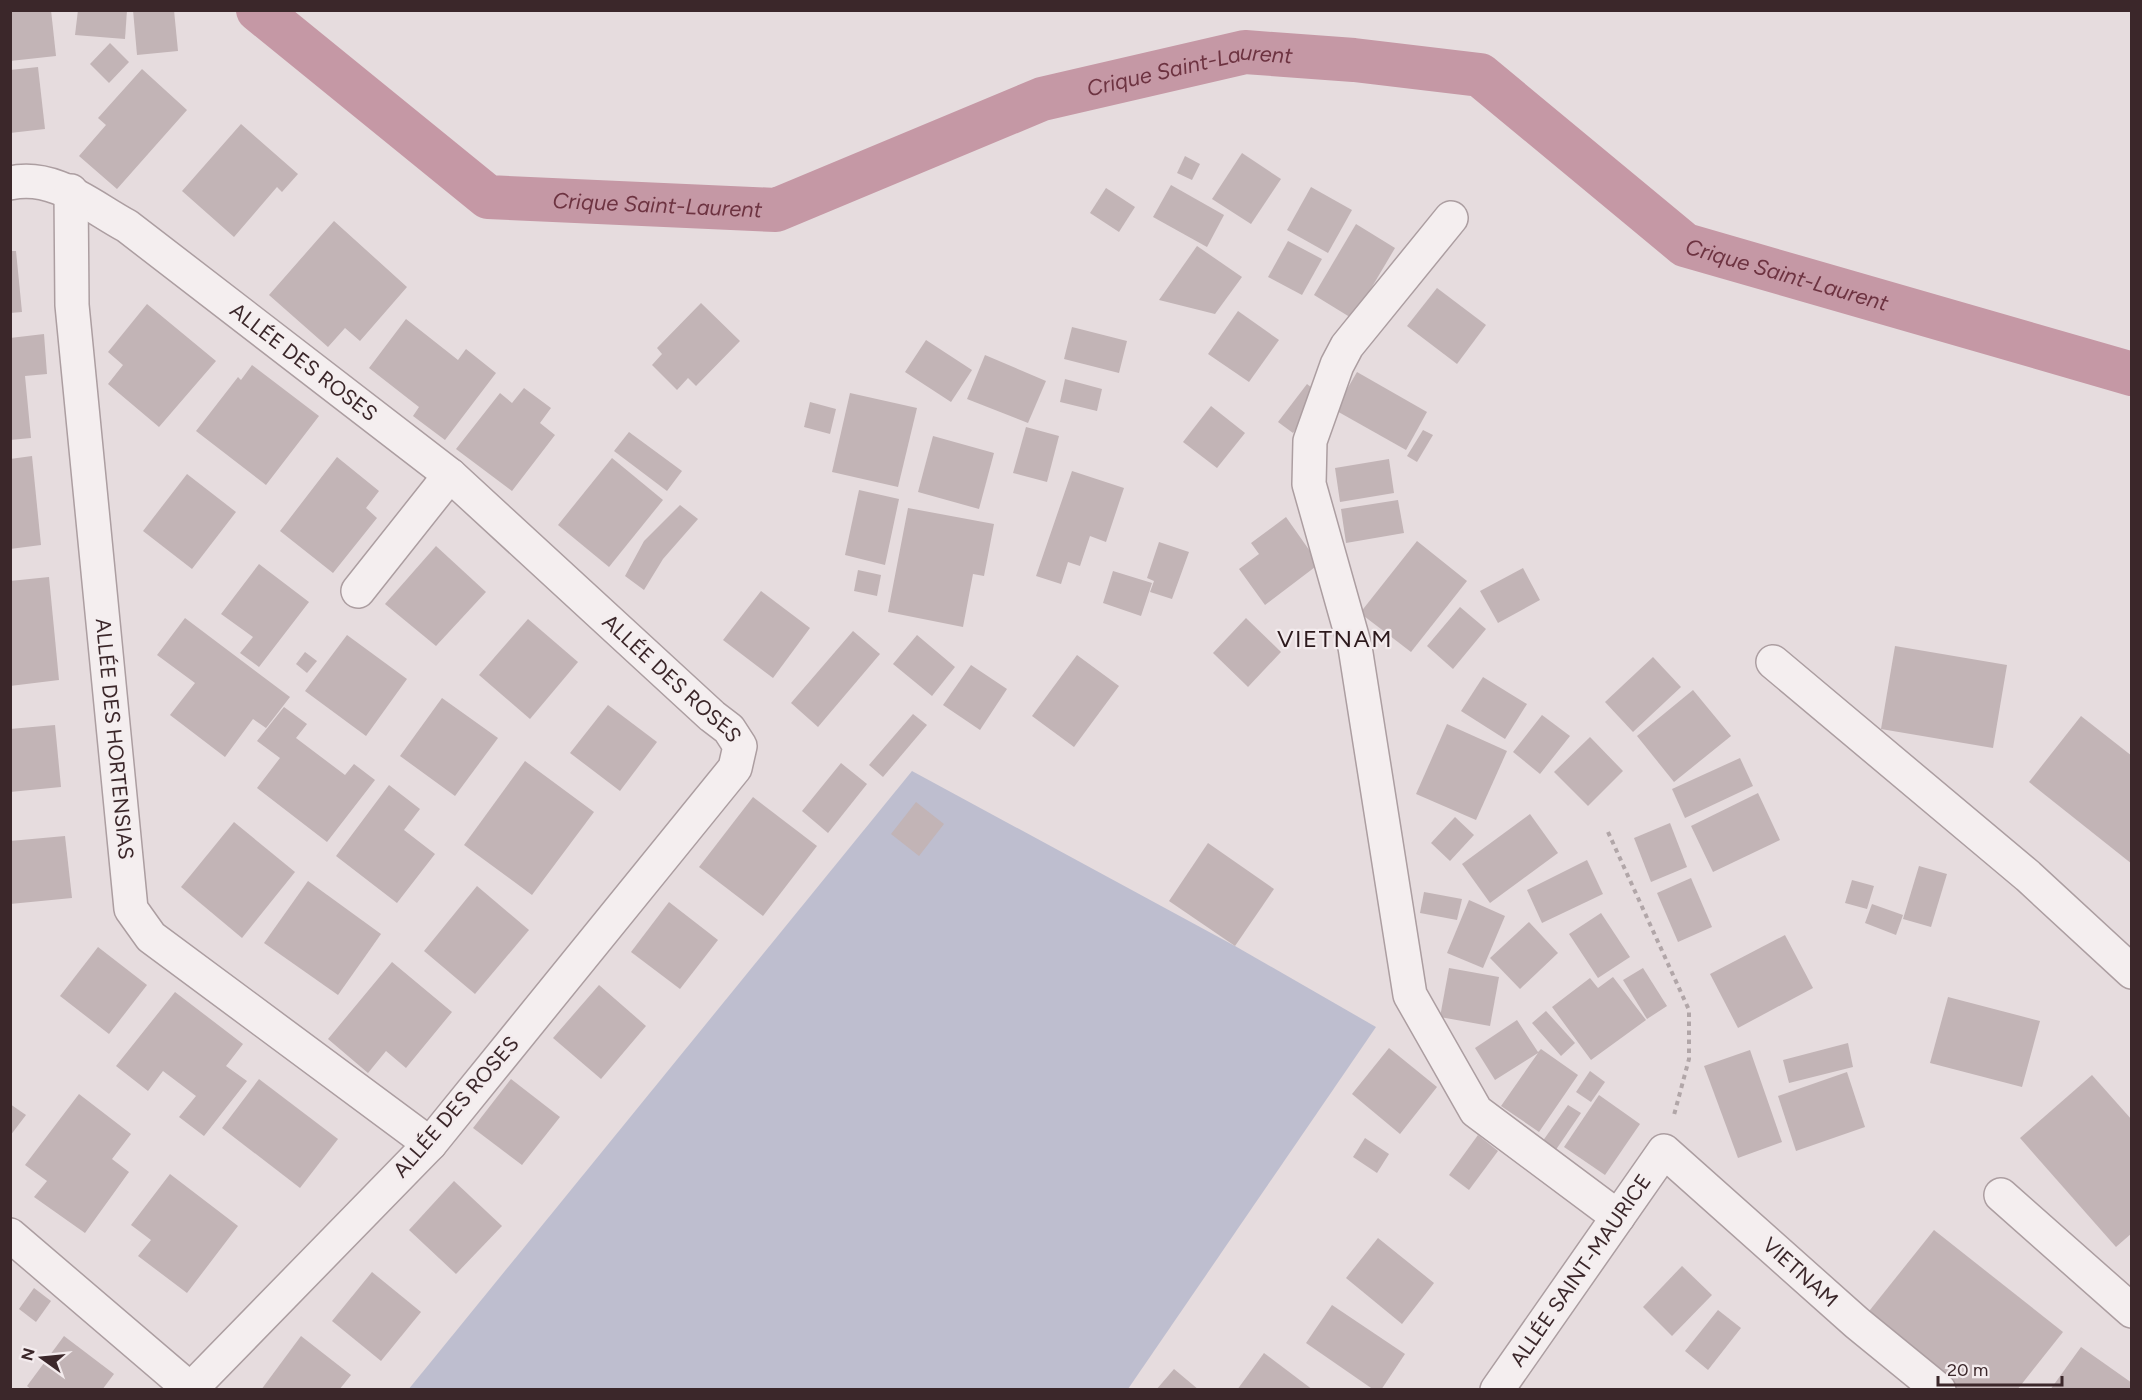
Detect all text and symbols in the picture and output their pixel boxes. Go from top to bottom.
water label: Crique Saint-Laurent [1084,39,1294,102]
water label: Crique Saint-Laurent [552,187,763,223]
water label: Crique Saint-Laurent [1682,233,1892,317]
street label: ALLÉE DES ROSES [225,297,382,426]
street label: ALLÉE DES ROSES [598,609,747,747]
street label: ALLÉE DES HORTENSIAS [91,617,139,861]
district label: VIETNAM [1277,624,1393,653]
street label: ALLÉE DES ROSES [388,1031,524,1182]
street label: ALLÉE SAINT-MAURICE [1504,1169,1656,1371]
street label: VIETNAM [1758,1232,1843,1312]
north arrow [12,1328,72,1388]
text: N [17,1346,39,1363]
scale bar [1938,1349,2062,1387]
text: 20 m [1947,1359,1988,1381]

